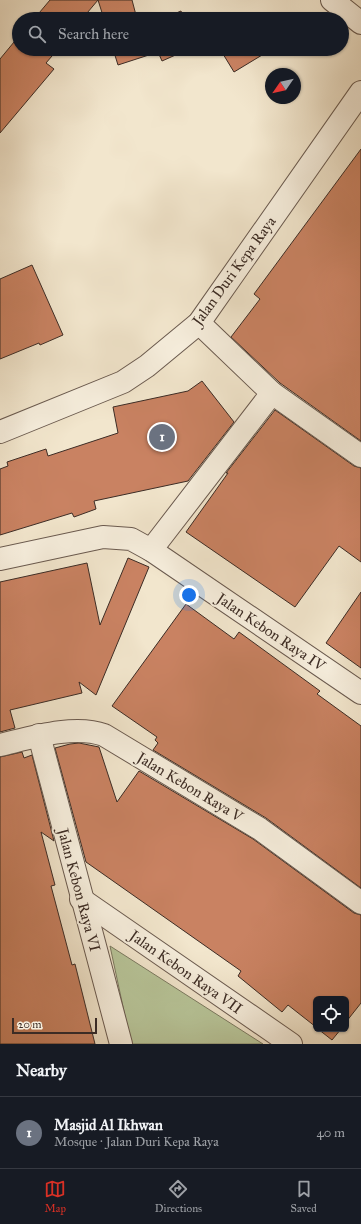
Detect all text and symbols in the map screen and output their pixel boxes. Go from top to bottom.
search box [12,12,349,56]
icon: search [26,23,48,45]
text: Search here [58,25,129,43]
north arrow [265,68,301,104]
street label: Jalan Duri Kepa Raya [187,212,281,331]
pin: 1 [149,422,175,452]
your location [179,585,199,605]
street label: Jalan Kebon Raya IV [211,588,329,676]
street label: Jalan Kebon Raya V [132,747,247,827]
street label: Jalan Kebon Raya VI [52,824,104,954]
street label: Jalan Kebon Raya VII [124,925,246,1018]
map controls [313,996,349,1032]
button: locate [313,996,349,1032]
scale bar [12,1016,97,1035]
text: 20 m [18,1018,41,1031]
text: Nearby [16,1060,67,1081]
text: Masjid Al Ikhwan [54,1116,163,1134]
text: 1 [26,1125,32,1141]
text: 40 m [316,1125,345,1141]
text: Mosque · Jalan Duri Kepa Raya [54,1134,219,1150]
tab: Map [44,1178,66,1215]
tab: Directions [155,1178,202,1215]
tab: Saved [291,1178,317,1215]

